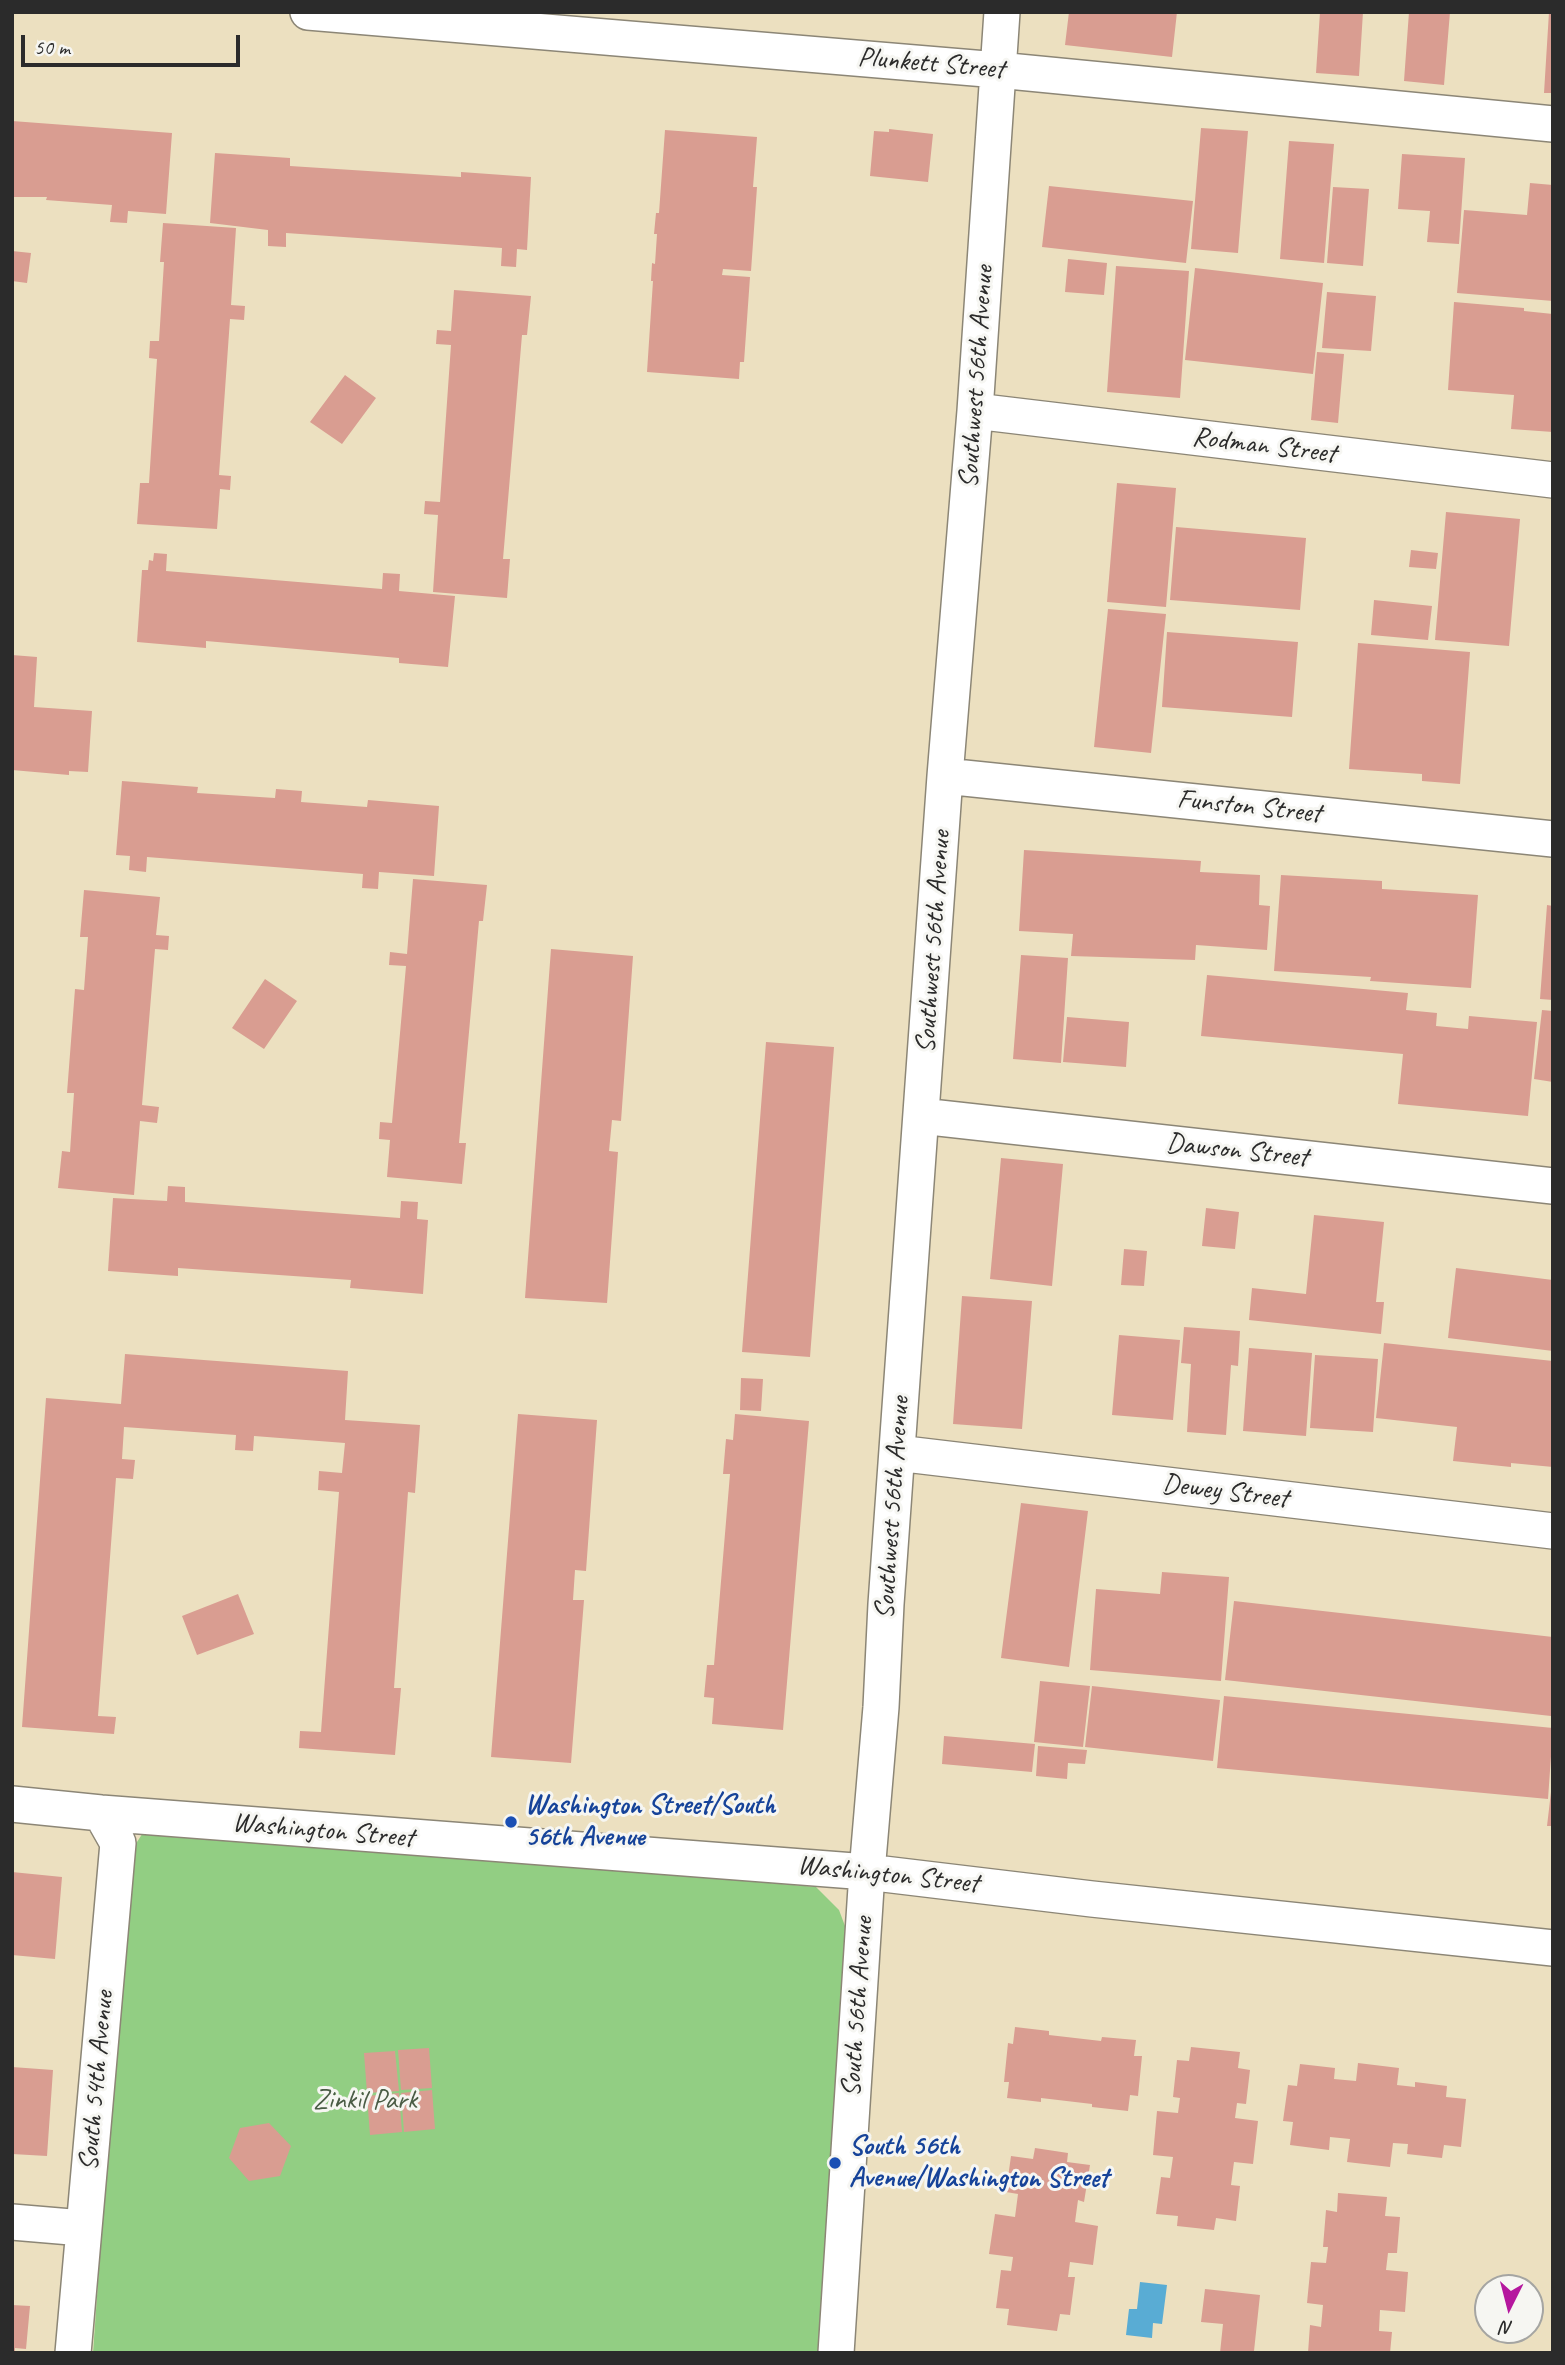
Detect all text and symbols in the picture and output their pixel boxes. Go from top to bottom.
scale bar [24,21,243,65]
text: 50 m [34,34,70,60]
street label: Plunkett Street [857,41,1005,87]
street label: Southwest 56th Avenue [952,265,1002,489]
street label: Rodman Street [1190,421,1338,471]
street label: Funston Street [1175,783,1323,831]
street label: Southwest 56th Avenue [909,830,959,1054]
street label: Dawson Street [1164,1127,1310,1175]
street label: Southwest 56th Avenue [868,1396,918,1620]
street label: Dewey Street [1160,1468,1290,1516]
place label: Washington Street/South 56th Avenue [525,1789,775,1855]
street label: Washington Street [231,1806,415,1856]
marker: Washington Street/South 56th Avenue [503,1814,519,1830]
street label: Washington Street [796,1849,980,1901]
street label: South 56th Avenue [835,1916,881,2098]
street label: South 54th Avenue [72,1990,122,2172]
park label: Zinkil Park [313,2084,417,2118]
place label: South 56th Avenue/Washington Street [849,2130,1108,2196]
marker: South 56th Avenue/Washington Street [827,2155,843,2171]
north arrow [1474,2274,1544,2344]
text: N [1500,2315,1514,2340]

